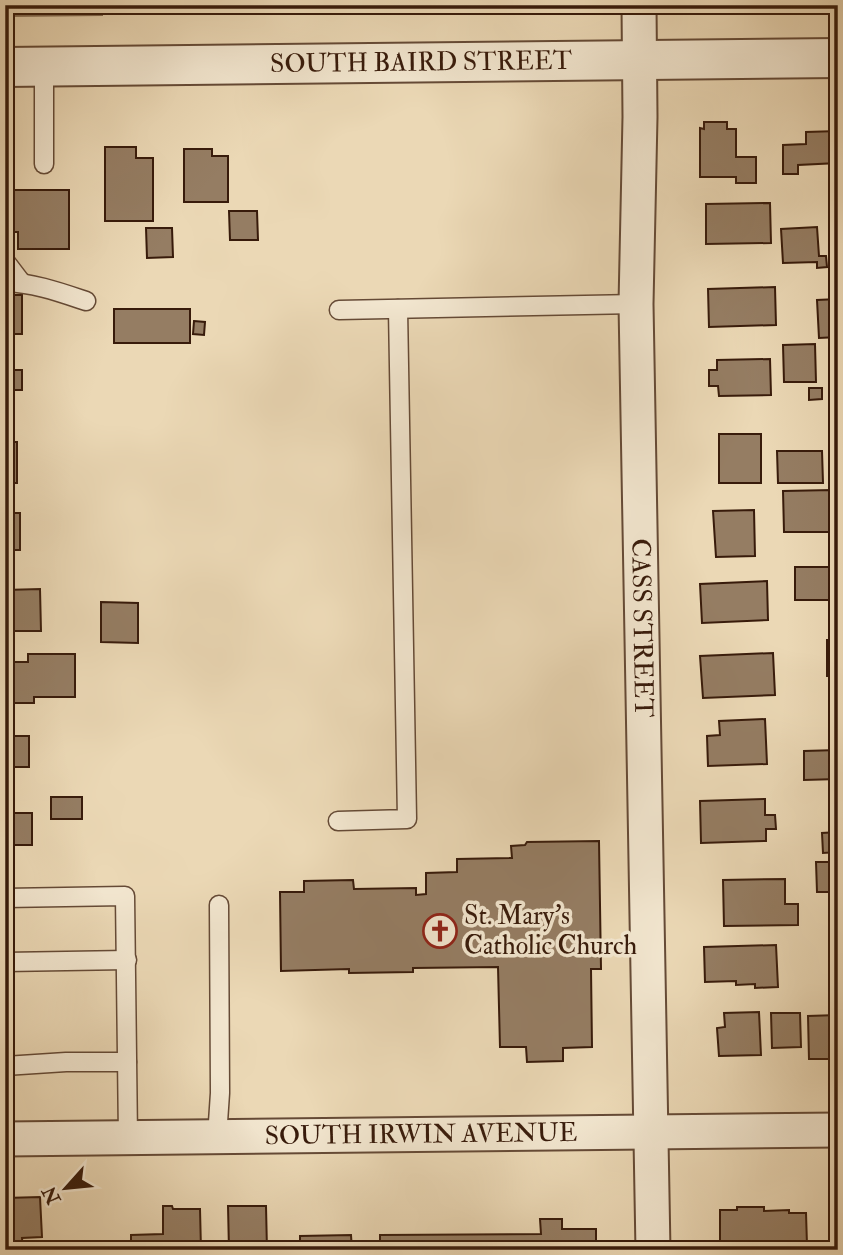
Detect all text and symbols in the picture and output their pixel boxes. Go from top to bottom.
street label: SOUTH BAIRD STREET [270,45,572,80]
street label: CASS STREET [624,538,659,718]
place label: St. Mary's Catholic Church [464,900,638,962]
church icon: St. Mary's Catholic Church [421,912,459,950]
street label: SOUTH IRWIN AVENUE [264,1117,578,1152]
north arrow [32,1154,102,1224]
text: N [37,1181,67,1209]

